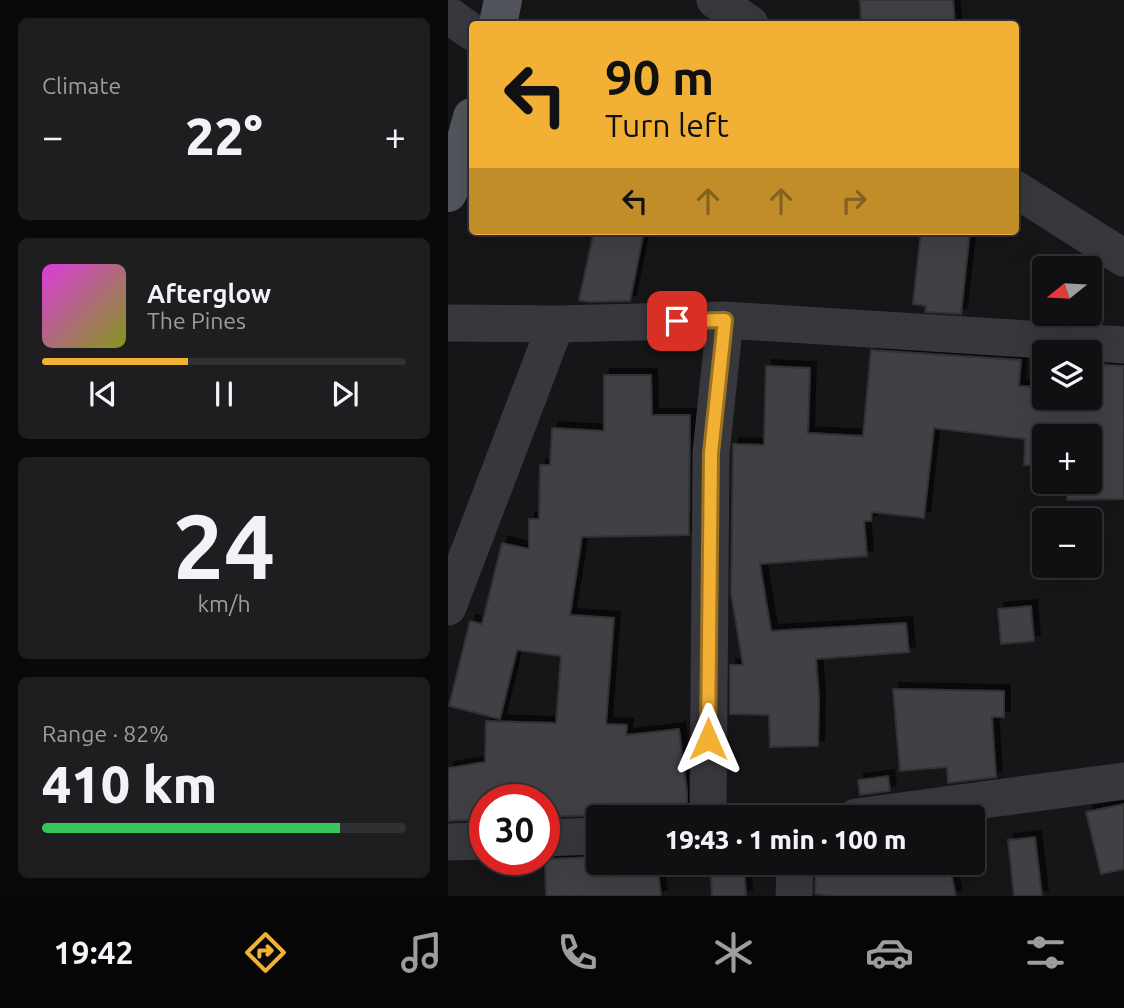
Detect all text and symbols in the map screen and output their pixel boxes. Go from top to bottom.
icon: left [490,49,581,140]
text: 90 m [605,49,714,104]
text: Climate [42,73,121,98]
text: 22° [185,107,263,165]
text: Turn left [605,107,729,143]
text: − [42,115,63,157]
text: + [385,115,406,157]
icon: left [616,182,654,220]
icon: ahead [689,182,727,220]
icon: ahead [762,182,800,220]
icon: right [835,182,873,220]
north arrow [1032,256,1102,326]
map controls [1032,256,1102,578]
text: Afterglow [147,279,271,308]
pin [647,291,707,351]
icon: arrive [658,302,696,340]
text: The Pines [147,308,246,333]
button: layers [1032,340,1102,410]
icon: previous [84,375,122,413]
icon: pause [205,375,243,413]
icon: next [326,375,364,413]
button: + [1032,424,1102,494]
text: 24 [173,494,275,596]
button: − [1032,508,1102,578]
text: km/h [197,591,251,616]
position arrow [671,702,745,776]
text: Range · 82% [42,721,169,746]
text: 410 km [42,755,217,813]
speed limit sign: 30 [469,784,560,875]
text: 19:43 · 1 min · 100 m [665,825,906,854]
icon: directions [241,928,290,977]
icon: music [397,928,446,977]
icon: phone [553,928,602,977]
icon: climate [709,928,758,977]
icon: car [865,928,914,977]
icon: filters [1021,928,1070,977]
text: 19:42 [54,934,134,970]

